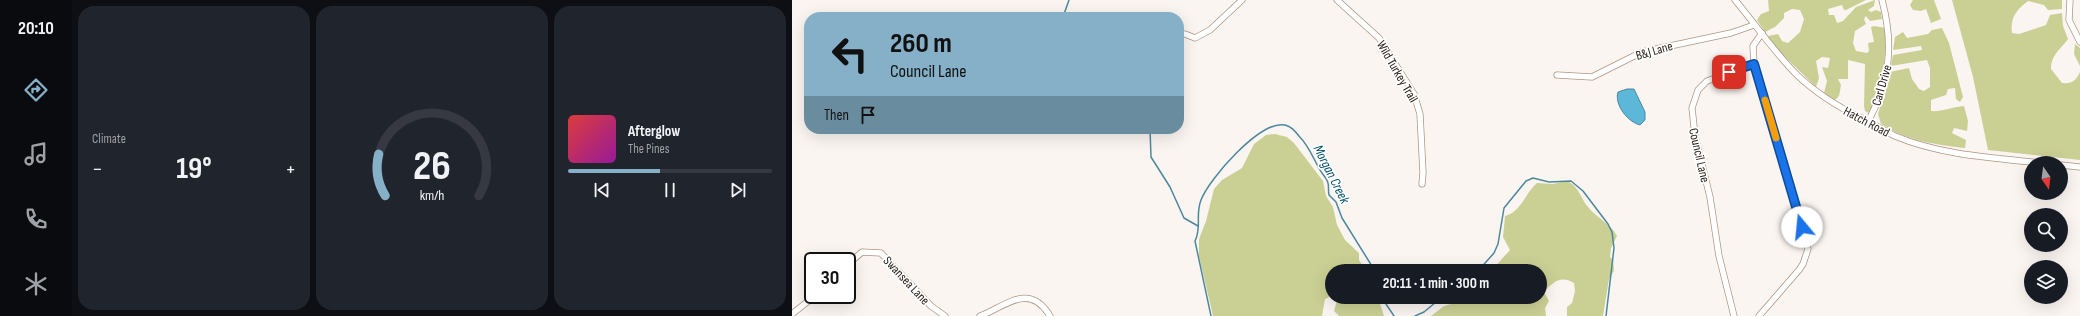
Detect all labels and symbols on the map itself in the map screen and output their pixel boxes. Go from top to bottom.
street label: Wild Turkey Trail [1373,38,1421,105]
street label: B&J Lane [1634,38,1675,64]
pin [1712,55,1746,89]
street label: Carl Drive [1868,63,1895,108]
street label: Hatch Road [1841,103,1892,141]
street label: Council Lane [1685,126,1713,184]
water label: Morgan Creek [1310,142,1354,207]
north arrow [2024,156,2068,200]
position arrow [1781,206,1823,248]
speed limit sign: 30 [804,252,856,304]
street label: Swansea Lane [880,253,933,308]

